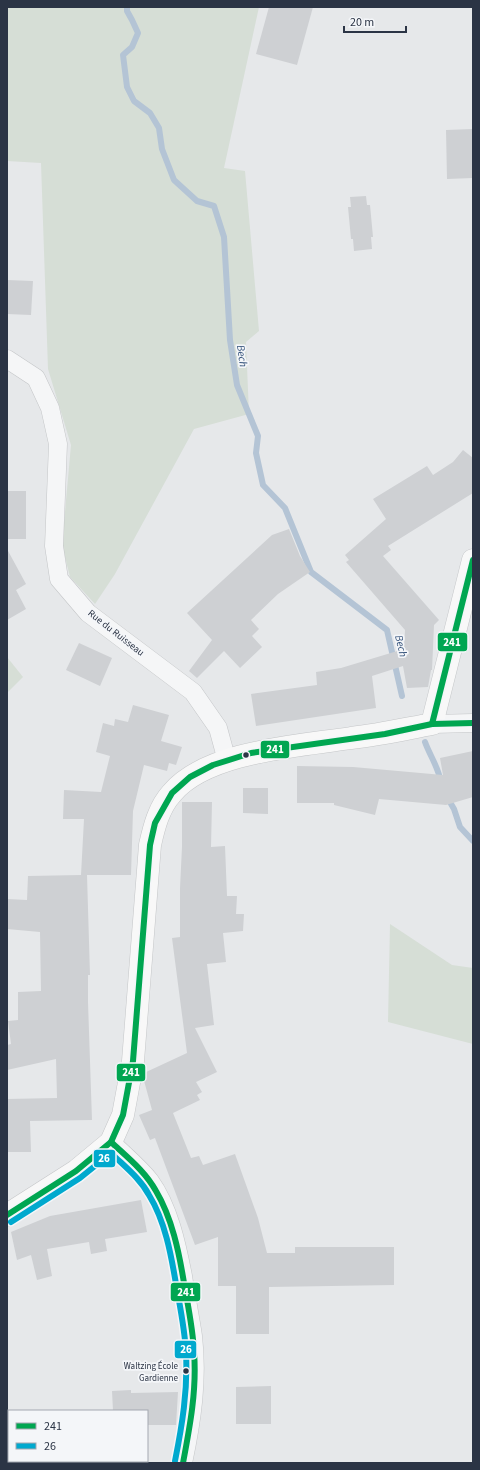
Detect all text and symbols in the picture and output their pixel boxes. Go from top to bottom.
scale bar [344,8,406,34]
text: 20 m [350,14,374,31]
water label: Bech [233,344,251,368]
street label: Rue du Ruisseau [85,606,147,660]
line badge: 241 [437,632,468,652]
water label: Bech [391,634,411,659]
text: 241 [443,635,461,650]
line badge: 241 [260,740,290,759]
text: 241 [266,742,284,757]
unlabelled marker [241,750,251,760]
line badge: 241 [116,1063,146,1082]
text: 241 [122,1065,140,1080]
line badge: 26 [93,1149,116,1168]
text: 26 [98,1151,110,1166]
line badge: 241 [170,1282,201,1302]
text: 241 [177,1285,195,1300]
line badge: 26 [174,1340,197,1359]
text: 26 [180,1342,192,1357]
place label: Waltzing École Gardienne [124,1360,179,1385]
marker: Waltzing École Gardienne [181,1366,191,1376]
legend [8,1410,148,1462]
text: 241 [44,1418,62,1435]
text: 26 [44,1438,56,1455]

